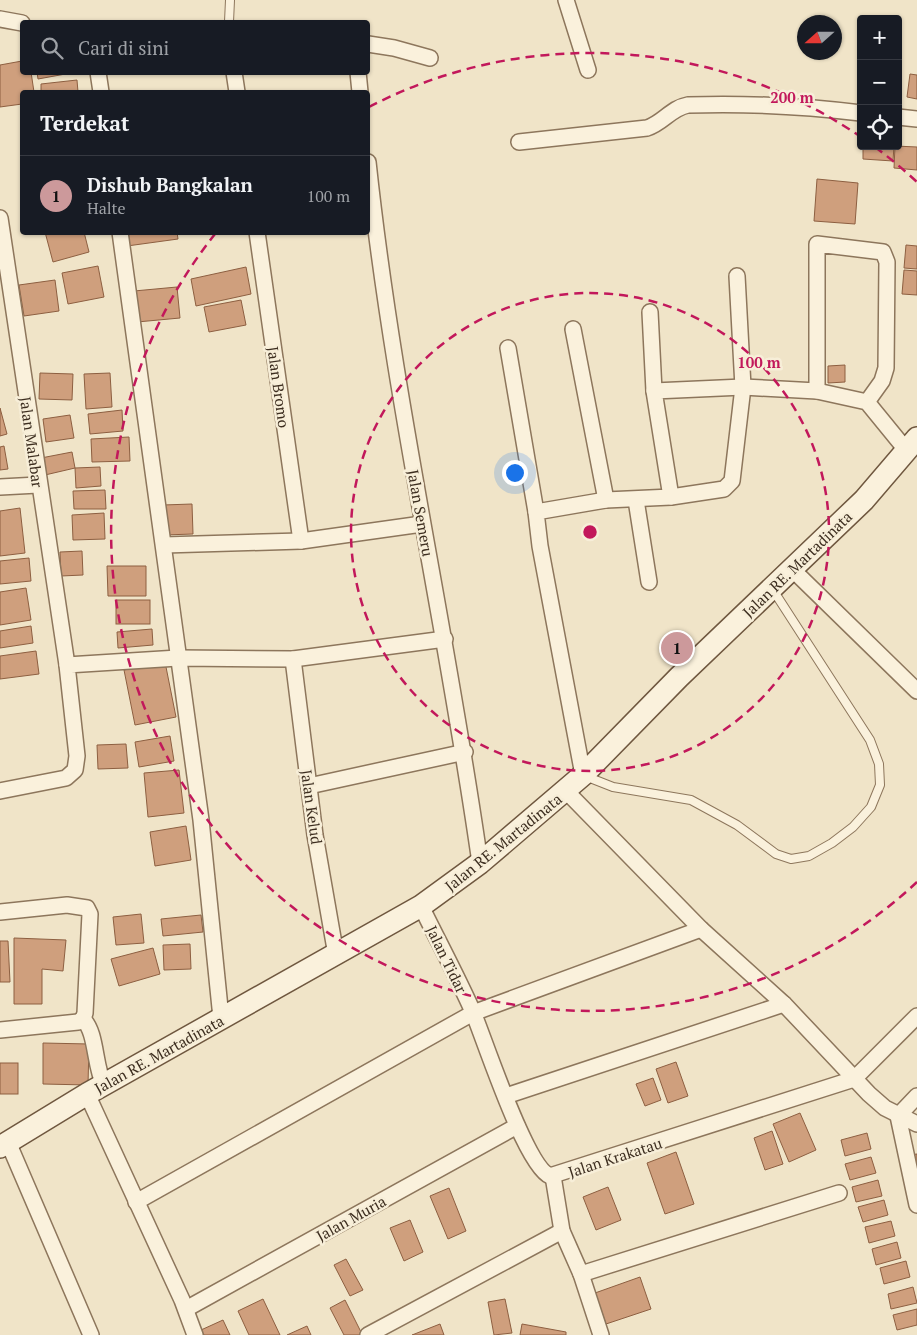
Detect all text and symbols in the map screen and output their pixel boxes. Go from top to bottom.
north arrow [797,15,842,60]
map controls [857,15,902,150]
button: + [857,15,902,60]
search box [20,20,370,75]
icon: search [38,34,66,62]
text: Cari di sini [78,35,169,60]
button: − [857,60,902,105]
text: 200 m [770,87,814,107]
button: locate [857,105,902,150]
text: Terdekat [40,109,129,137]
text: Dishub Bangkalan [87,172,253,197]
text: 1 [51,185,61,207]
text: 100 m [307,185,350,207]
text: Halte [87,197,126,219]
street label: Jalan Bromo [263,345,295,429]
text: 100 m [737,352,781,372]
street label: Jalan Malabar [16,395,48,489]
your location [502,460,528,486]
street label: Jalan Semeru [404,468,439,558]
street label: Jalan RE. Martadinata [738,506,856,621]
centre of rings [581,523,599,541]
pin: 1 [661,629,693,667]
street label: Jalan Kelud [297,768,327,846]
street label: Jalan RE. Martadinata [440,788,566,895]
street label: Jalan Tidar [422,922,472,996]
street label: Jalan RE. Martadinata [91,1010,228,1098]
street label: Jalan Krakatau [566,1132,665,1182]
street label: Jalan Muria [313,1190,390,1245]

